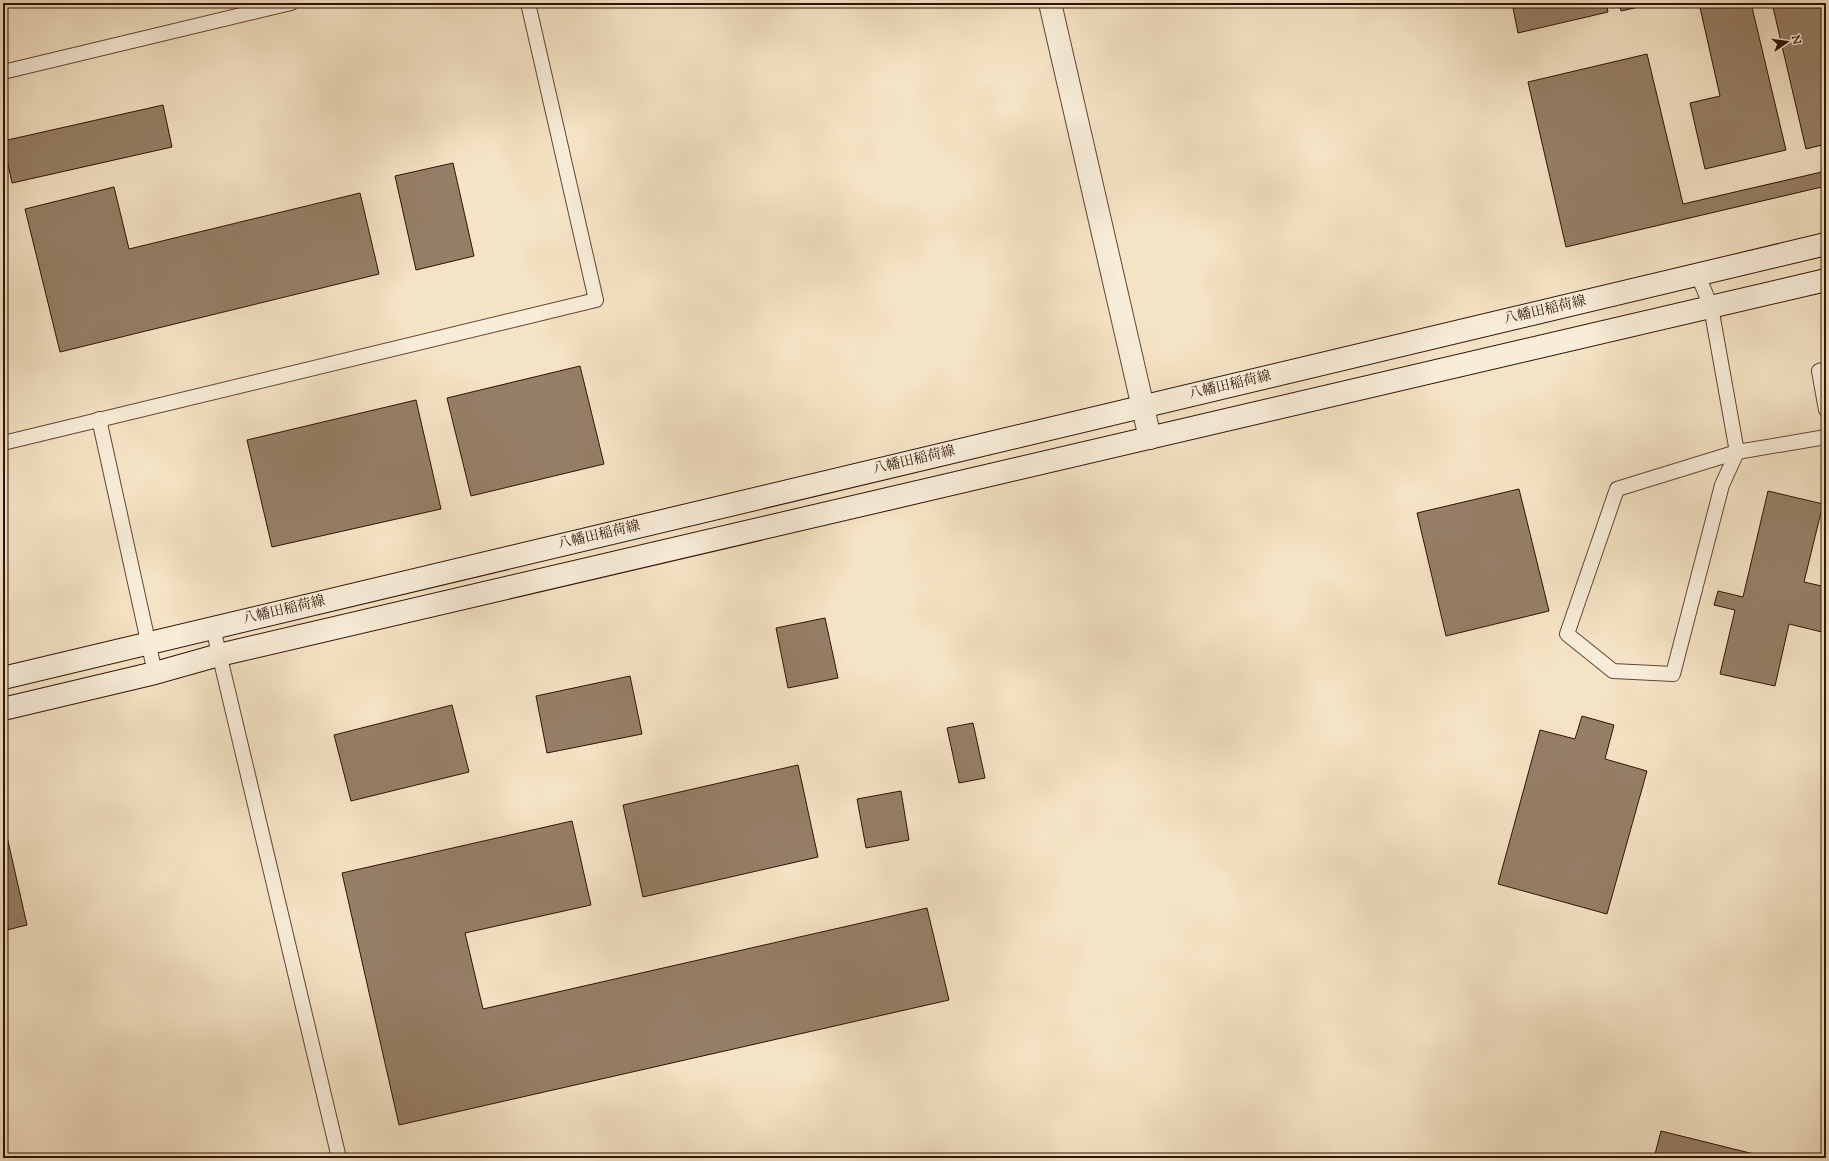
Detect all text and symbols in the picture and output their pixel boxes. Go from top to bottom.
north arrow [1767,22,1807,62]
text: N [1787,33,1805,46]
street label: 八幡田稲荷線 [1502,292,1588,330]
street label: 八幡田稲荷線 [1187,367,1273,405]
street label: 八幡田稲荷線 [871,442,957,480]
street label: 八幡田稲荷線 [556,517,642,555]
street label: 八幡田稲荷線 [241,592,327,630]

